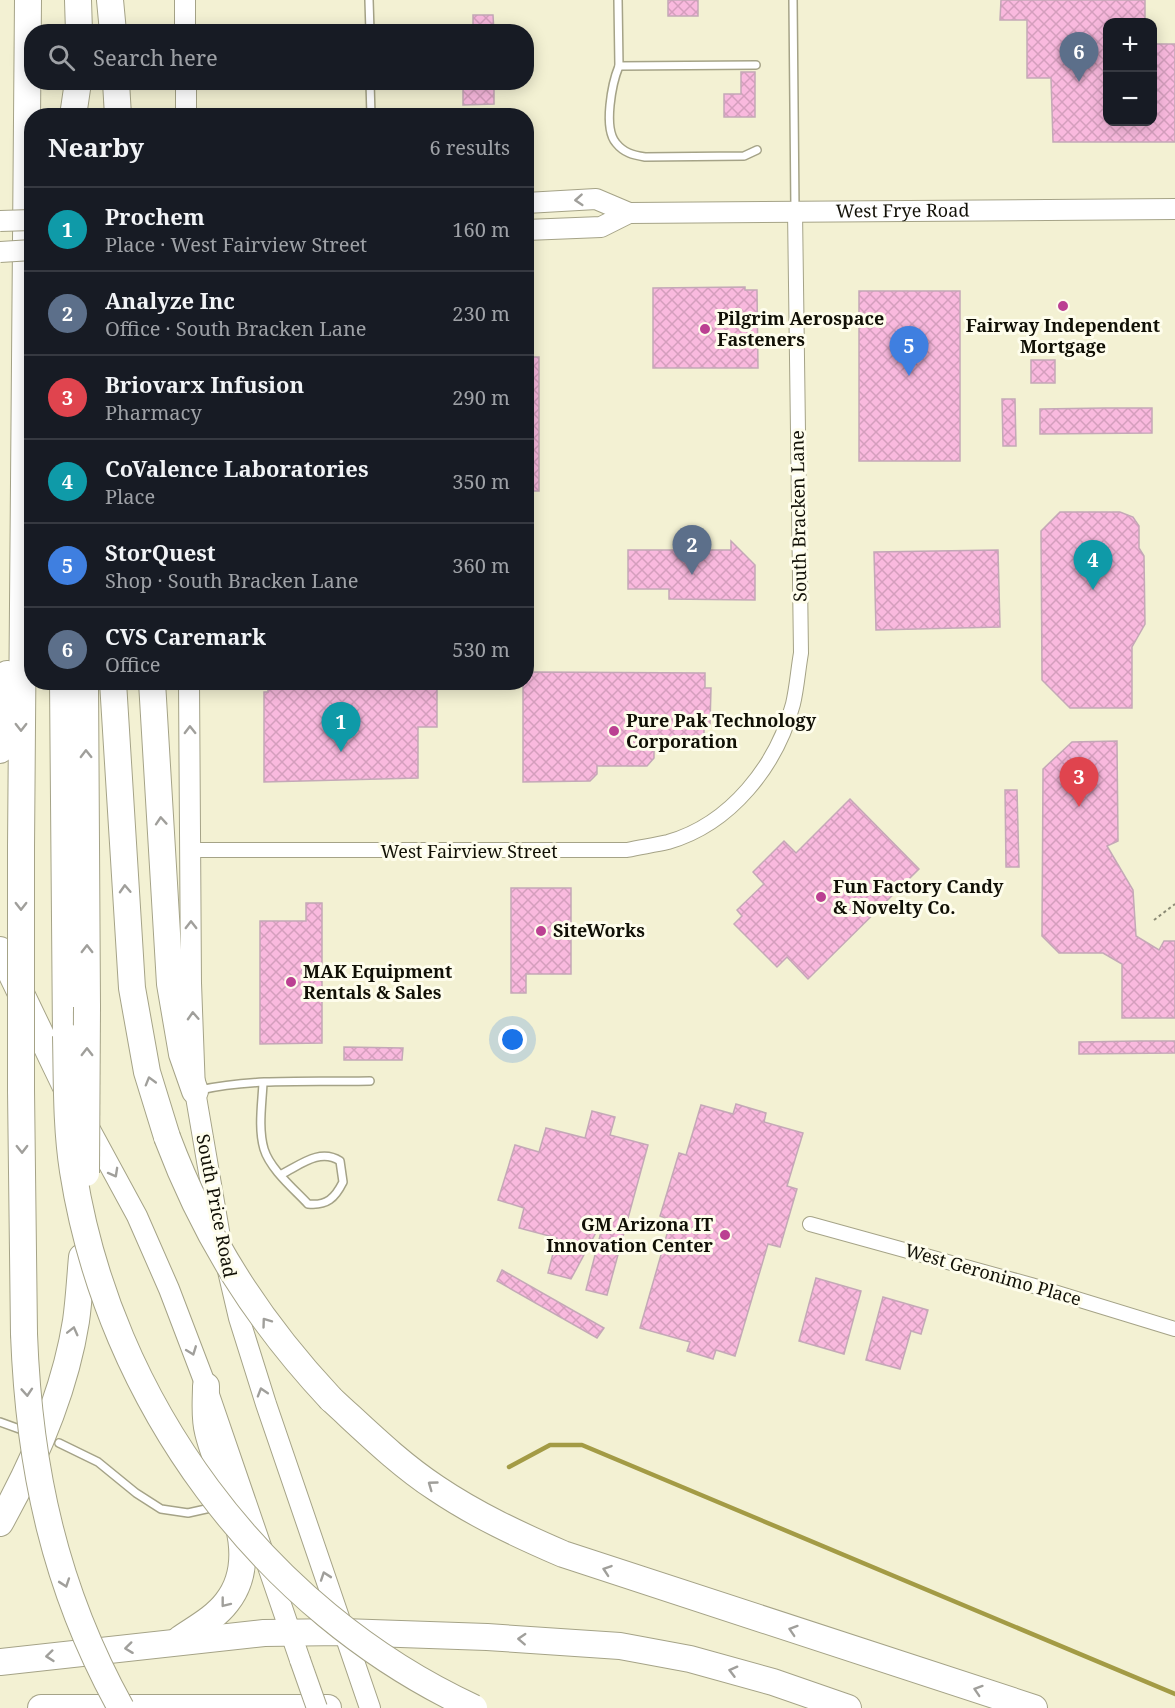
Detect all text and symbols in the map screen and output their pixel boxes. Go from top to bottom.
map controls [1103,18,1157,126]
button: + [1103,18,1157,72]
search box [24,24,534,90]
pin: 6 [1060,32,1098,82]
icon: search [45,41,78,74]
text: Search here [93,42,218,72]
button: − [1103,72,1157,126]
text: Nearby [48,129,144,165]
text: 6 results [430,134,510,161]
one-way arrow [575,193,584,206]
street label: West Frye Road [836,198,970,222]
text: Prochem [105,201,205,231]
text: 1 [62,216,73,243]
text: 160 m [452,216,510,243]
text: Place · West Fairview Street [105,231,367,258]
text: Analyze Inc [105,285,235,315]
marker: Fairway Independent Mortgage [1056,299,1070,313]
text: 2 [62,300,73,327]
text: 230 m [452,300,510,327]
place label: Pilgrim Aerospace Fasteners [717,306,884,351]
place label: Fairway Independent Mortgage [966,313,1160,358]
text: Office · South Bracken Lane [105,315,367,342]
marker: Pilgrim Aerospace Fasteners [698,322,712,336]
pin: 5 [890,326,928,376]
text: Briovarx Infusion [105,369,304,399]
text: 3 [62,384,73,411]
text: 290 m [452,384,510,411]
text: Pharmacy [105,399,202,426]
street label: South Bracken Lane [785,430,811,602]
text: CoValence Laboratories [105,453,369,483]
text: 4 [62,468,73,495]
text: 350 m [452,468,510,495]
text: Place [105,483,155,510]
pin: 2 [672,526,712,575]
text: StorQuest [105,537,216,567]
pin: 4 [1074,540,1112,590]
text: 5 [62,552,73,579]
text: 360 m [452,552,510,579]
text: Shop · South Bracken Lane [105,567,358,594]
text: CVS Caremark [105,621,266,651]
text: 6 [62,636,73,663]
text: 530 m [452,636,510,663]
text: Office [105,651,160,678]
pin: 1 [322,702,360,752]
place label: Pure Pak Technology Corporation [626,708,817,753]
one-way arrow [15,722,27,731]
marker: Pure Pak Technology Corporation [607,724,621,738]
one-way arrow [184,725,196,734]
one-way arrow [80,749,92,758]
pin: 3 [1060,758,1098,807]
one-way arrow [154,816,167,825]
street label: West Fairview Street [380,839,558,863]
place label: Fun Factory Candy & Novelty Co. [833,874,1004,919]
one-way arrow [118,884,131,893]
marker: Fun Factory Candy & Novelty Co. [814,890,828,904]
one-way arrow [15,901,27,910]
place label: SiteWorks [553,918,645,942]
one-way arrow [185,920,197,929]
marker: SiteWorks [534,924,548,938]
one-way arrow [81,944,93,953]
place label: MAK Equipment Rentals & Sales [303,959,452,1004]
marker: MAK Equipment Rentals & Sales [284,975,298,989]
one-way arrow [186,1012,199,1021]
your location [498,1025,527,1054]
one-way arrow [81,1047,93,1056]
one-way arrow [145,1077,157,1087]
street label: South Price Road [191,1132,243,1280]
one-way arrow [16,1144,28,1153]
one-way arrow [107,1167,118,1177]
place label: GM Arizona IT Innovation Center [546,1212,714,1257]
marker: GM Arizona IT Innovation Center [718,1228,732,1242]
street label: West Geronimo Place [902,1237,1084,1311]
one-way arrow [262,1318,273,1329]
one-way arrow [66,1327,79,1337]
one-way arrow [185,1345,198,1356]
one-way arrow [257,1387,269,1398]
one-way arrow [21,1388,34,1397]
one-way arrow [428,1481,439,1492]
one-way arrow [602,1565,613,1578]
one-way arrow [320,1571,333,1582]
one-way arrow [58,1577,71,1588]
one-way arrow [222,1596,233,1607]
one-way arrow [788,1625,799,1638]
one-way arrow [518,1632,527,1645]
one-way arrow [124,1641,134,1653]
one-way arrow [46,1649,55,1662]
one-way arrow [728,1666,739,1678]
one-way arrow [973,1685,984,1697]

